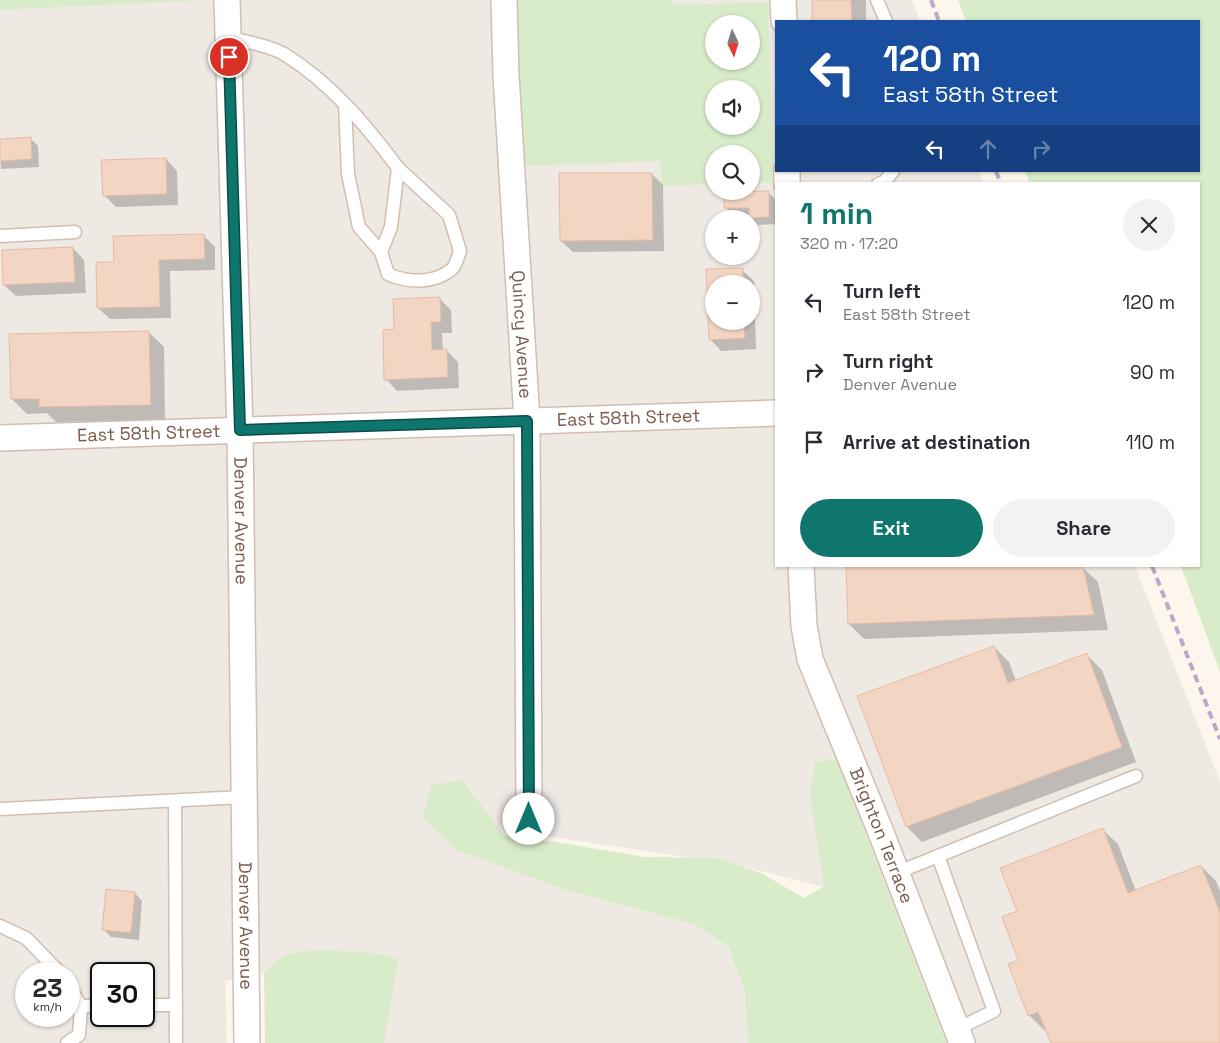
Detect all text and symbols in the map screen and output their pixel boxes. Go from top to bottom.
north arrow [705,15,760,70]
map controls [705,15,760,330]
pin [208,36,250,78]
text: 120 m [883,37,981,81]
icon: left [800,40,865,105]
icon: arrive [215,43,243,71]
button: sound [705,80,760,135]
text: East 58th Street [883,80,1058,108]
icon: left [921,135,949,163]
icon: ahead [974,135,1002,163]
icon: right [1027,135,1055,163]
button: search [705,145,760,200]
text: 1 min [800,194,873,233]
button: close [1123,199,1175,251]
button: + [705,210,760,265]
text: 320 m · 17:20 [800,233,898,254]
street label: Quincy Avenue [507,270,538,399]
button: − [705,275,760,330]
text: Turn left [843,279,921,304]
icon: left [800,288,828,316]
text: 120 m [1122,290,1175,315]
text: East 58th Street [843,304,971,325]
text: Turn right [843,349,933,374]
icon: right [800,358,828,386]
text: 90 m [1130,360,1175,385]
text: Denver Avenue [843,374,957,395]
street label: East 58th Street [557,403,701,431]
street label: East 58th Street [77,419,221,447]
icon: arrive [800,428,828,456]
text: Arrive at destination [843,430,1031,455]
text: 110 m [1126,430,1175,455]
street label: Denver Avenue [229,457,254,585]
button: Exit [800,499,983,557]
button: Share [993,499,1175,557]
street label: Brighton Terrace [845,764,919,906]
position arrow [502,792,554,844]
street label: Denver Avenue [234,862,258,990]
speed limit sign: 30 [90,962,155,1027]
text: 23 [32,972,63,1004]
text: km/h [33,999,62,1015]

